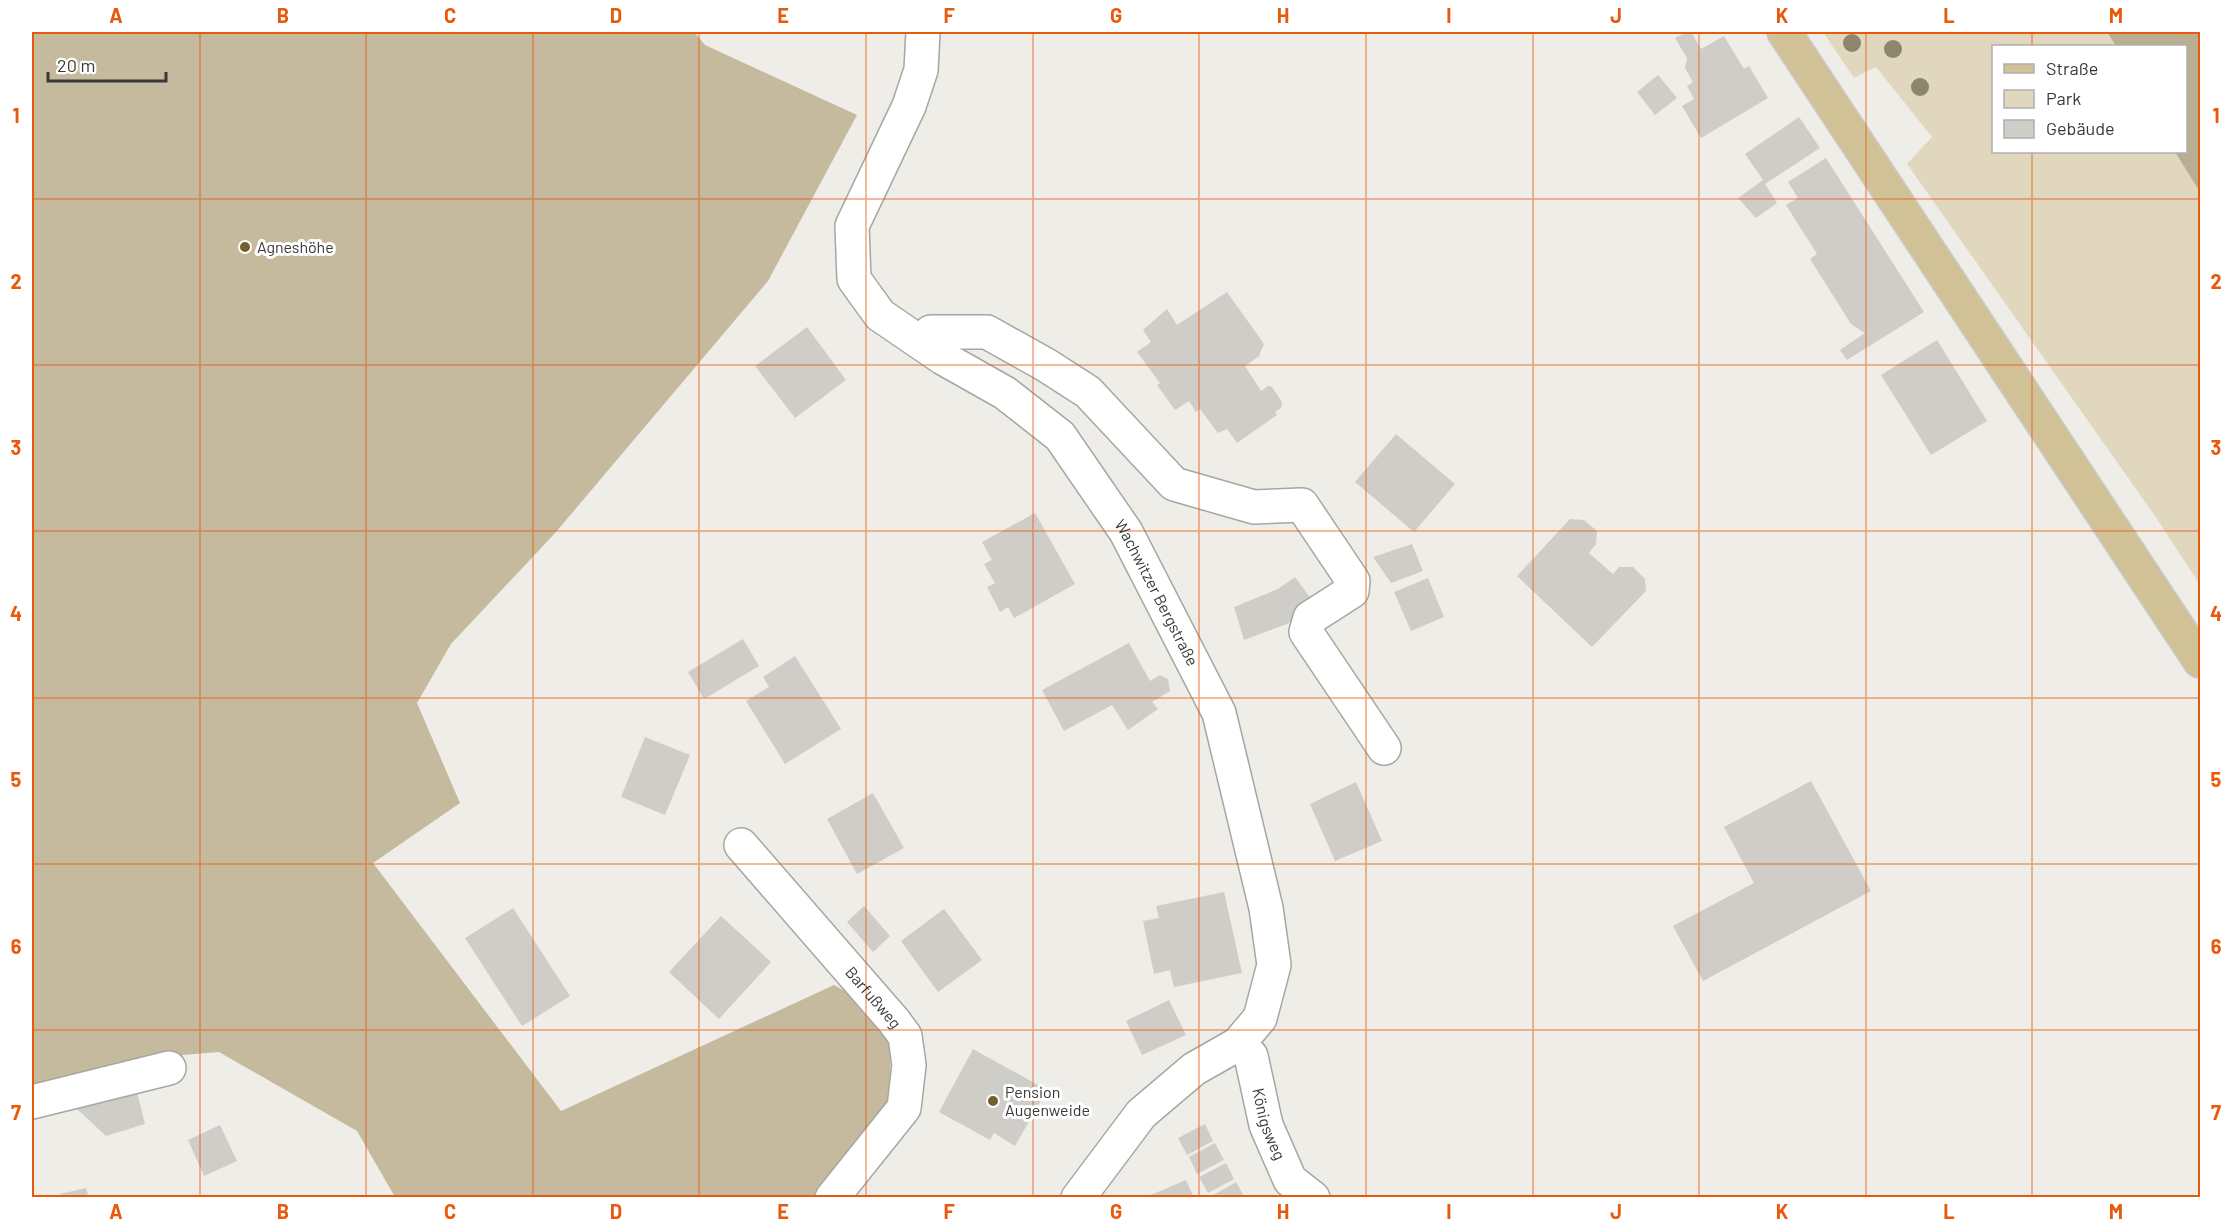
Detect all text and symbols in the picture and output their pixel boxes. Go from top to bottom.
text: A [109,3,123,27]
text: B [277,3,289,27]
text: C [444,3,456,27]
text: D [610,3,622,27]
text: E [777,3,789,27]
text: F [943,3,955,27]
text: G [1110,3,1122,27]
text: H [1277,3,1289,27]
text: I [1446,3,1452,27]
text: J [1610,3,1622,27]
text: K [1776,3,1789,27]
text: L [1943,3,1955,27]
text: M [2109,3,2123,27]
scale bar [48,45,166,83]
legend [1992,45,2187,153]
text: 20 m [57,54,95,76]
text: Straße [2046,57,2098,79]
text: Park [2046,87,2081,109]
text: 1 [12,103,20,127]
text: 1 [2212,103,2220,127]
text: Gebäude [2046,117,2115,139]
place label: Agneshöhe [257,237,334,256]
marker: Agneshöhe [238,240,252,254]
text: 2 [10,269,22,293]
text: 2 [2210,269,2222,293]
text: 3 [11,435,21,459]
text: 3 [2211,435,2221,459]
street label: Wachwitzer Bergstraße [1111,516,1203,669]
text: 4 [10,601,22,625]
text: 4 [2210,601,2222,625]
text: 5 [11,767,22,791]
text: 5 [2211,767,2222,791]
text: 6 [11,934,22,958]
text: 6 [2211,934,2222,958]
street label: Barfußweg [842,962,906,1032]
place label: Pension Augenweide [1005,1082,1090,1119]
street label: Königsweg [1249,1086,1290,1163]
marker: Pension Augenweide [986,1094,1000,1108]
text: 7 [11,1100,21,1124]
text: 7 [2211,1100,2221,1124]
text: A [109,1199,123,1223]
text: B [277,1199,289,1223]
text: C [444,1199,456,1223]
text: D [610,1199,622,1223]
text: E [777,1199,789,1223]
text: F [943,1199,955,1223]
text: G [1110,1199,1122,1223]
text: H [1277,1199,1289,1223]
text: I [1446,1199,1452,1223]
text: J [1610,1199,1622,1223]
text: K [1776,1199,1789,1223]
text: L [1943,1199,1955,1223]
text: M [2109,1199,2123,1223]

